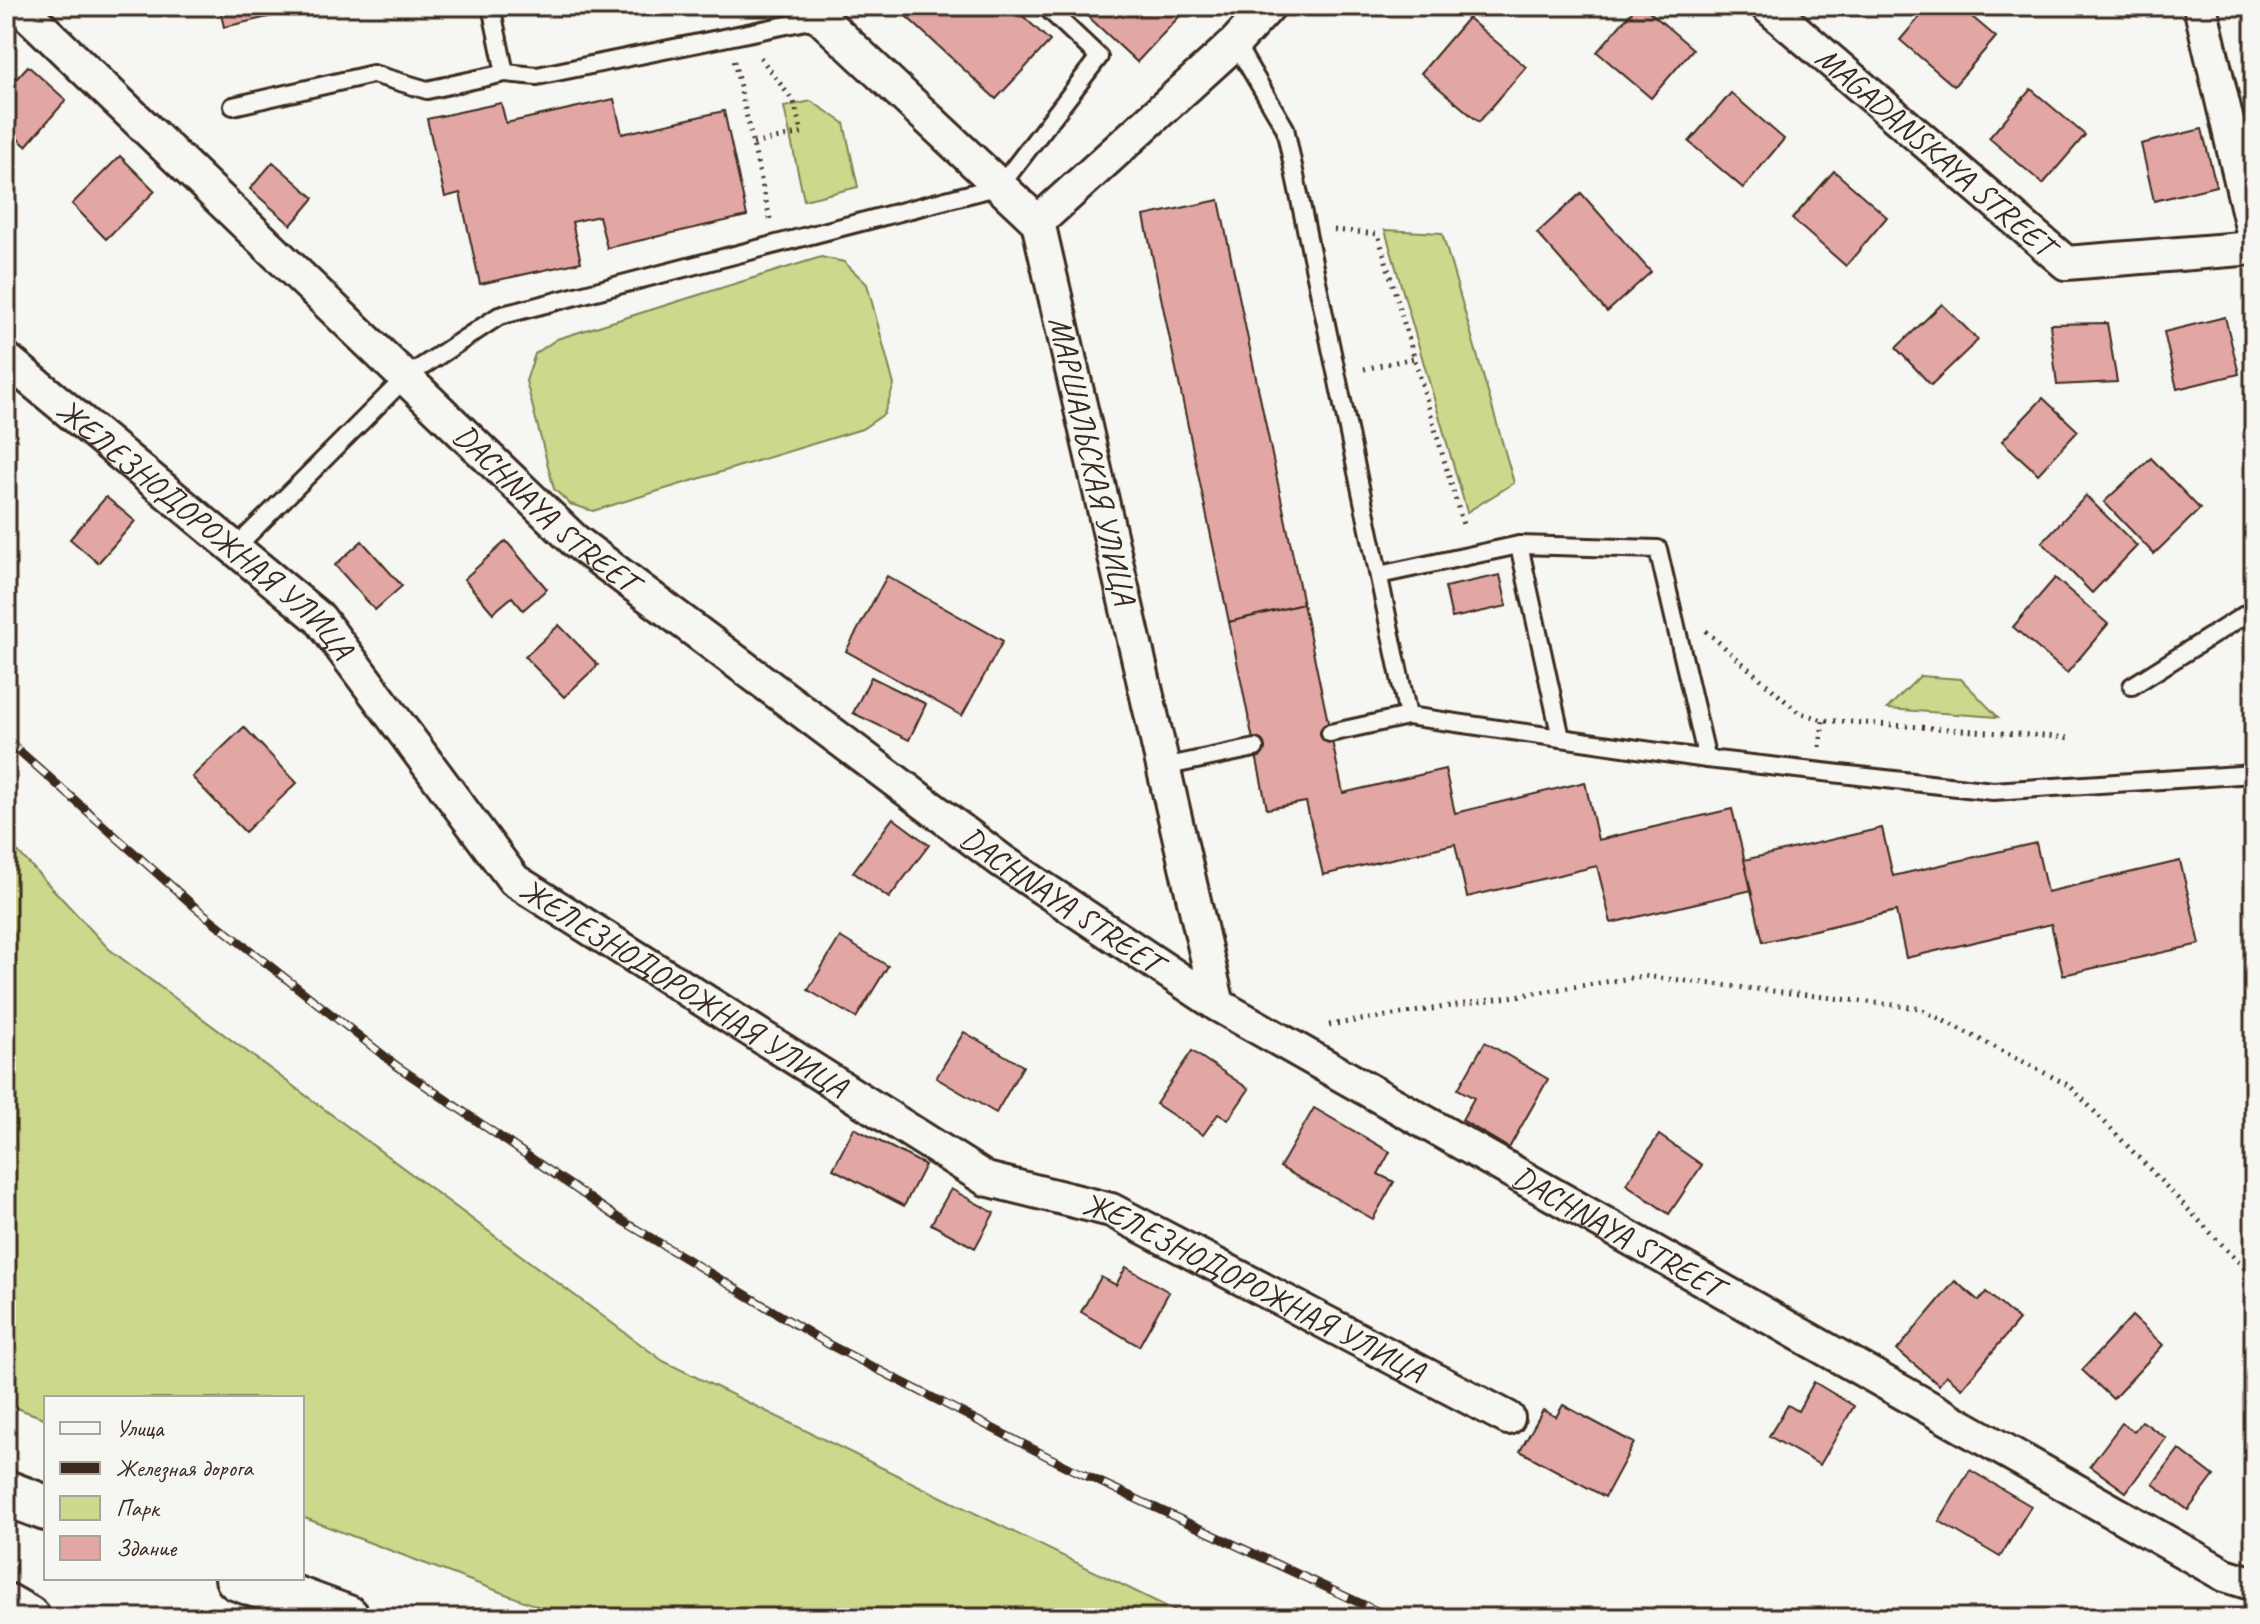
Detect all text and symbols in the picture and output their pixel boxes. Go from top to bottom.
street label: MAGADANSKAYA STREET [1807,37,2068,270]
street label: МАРШАЛЬСКАЯ УЛИЦА [1039,312,1146,610]
street label: ЖЕЛЕЗНОДОРОЖНАЯ УЛИЦА [48,390,364,669]
street label: DACHNAYA STREET [445,415,653,607]
street label: DACHNAYA STREET [952,817,1176,987]
street label: ЖЕЛЕЗНОДОРОЖНАЯ УЛИЦА [512,869,857,1108]
street label: DACHNAYA STREET [1505,1156,1737,1311]
street label: ЖЕЛЕЗНОДОРОЖНАЯ УЛИЦА [1078,1184,1433,1393]
legend [44,1396,304,1580]
text: Улица [116,1413,165,1443]
text: Железная дорога [116,1453,254,1483]
text: Парк [116,1493,161,1523]
text: Здание [116,1533,178,1563]

